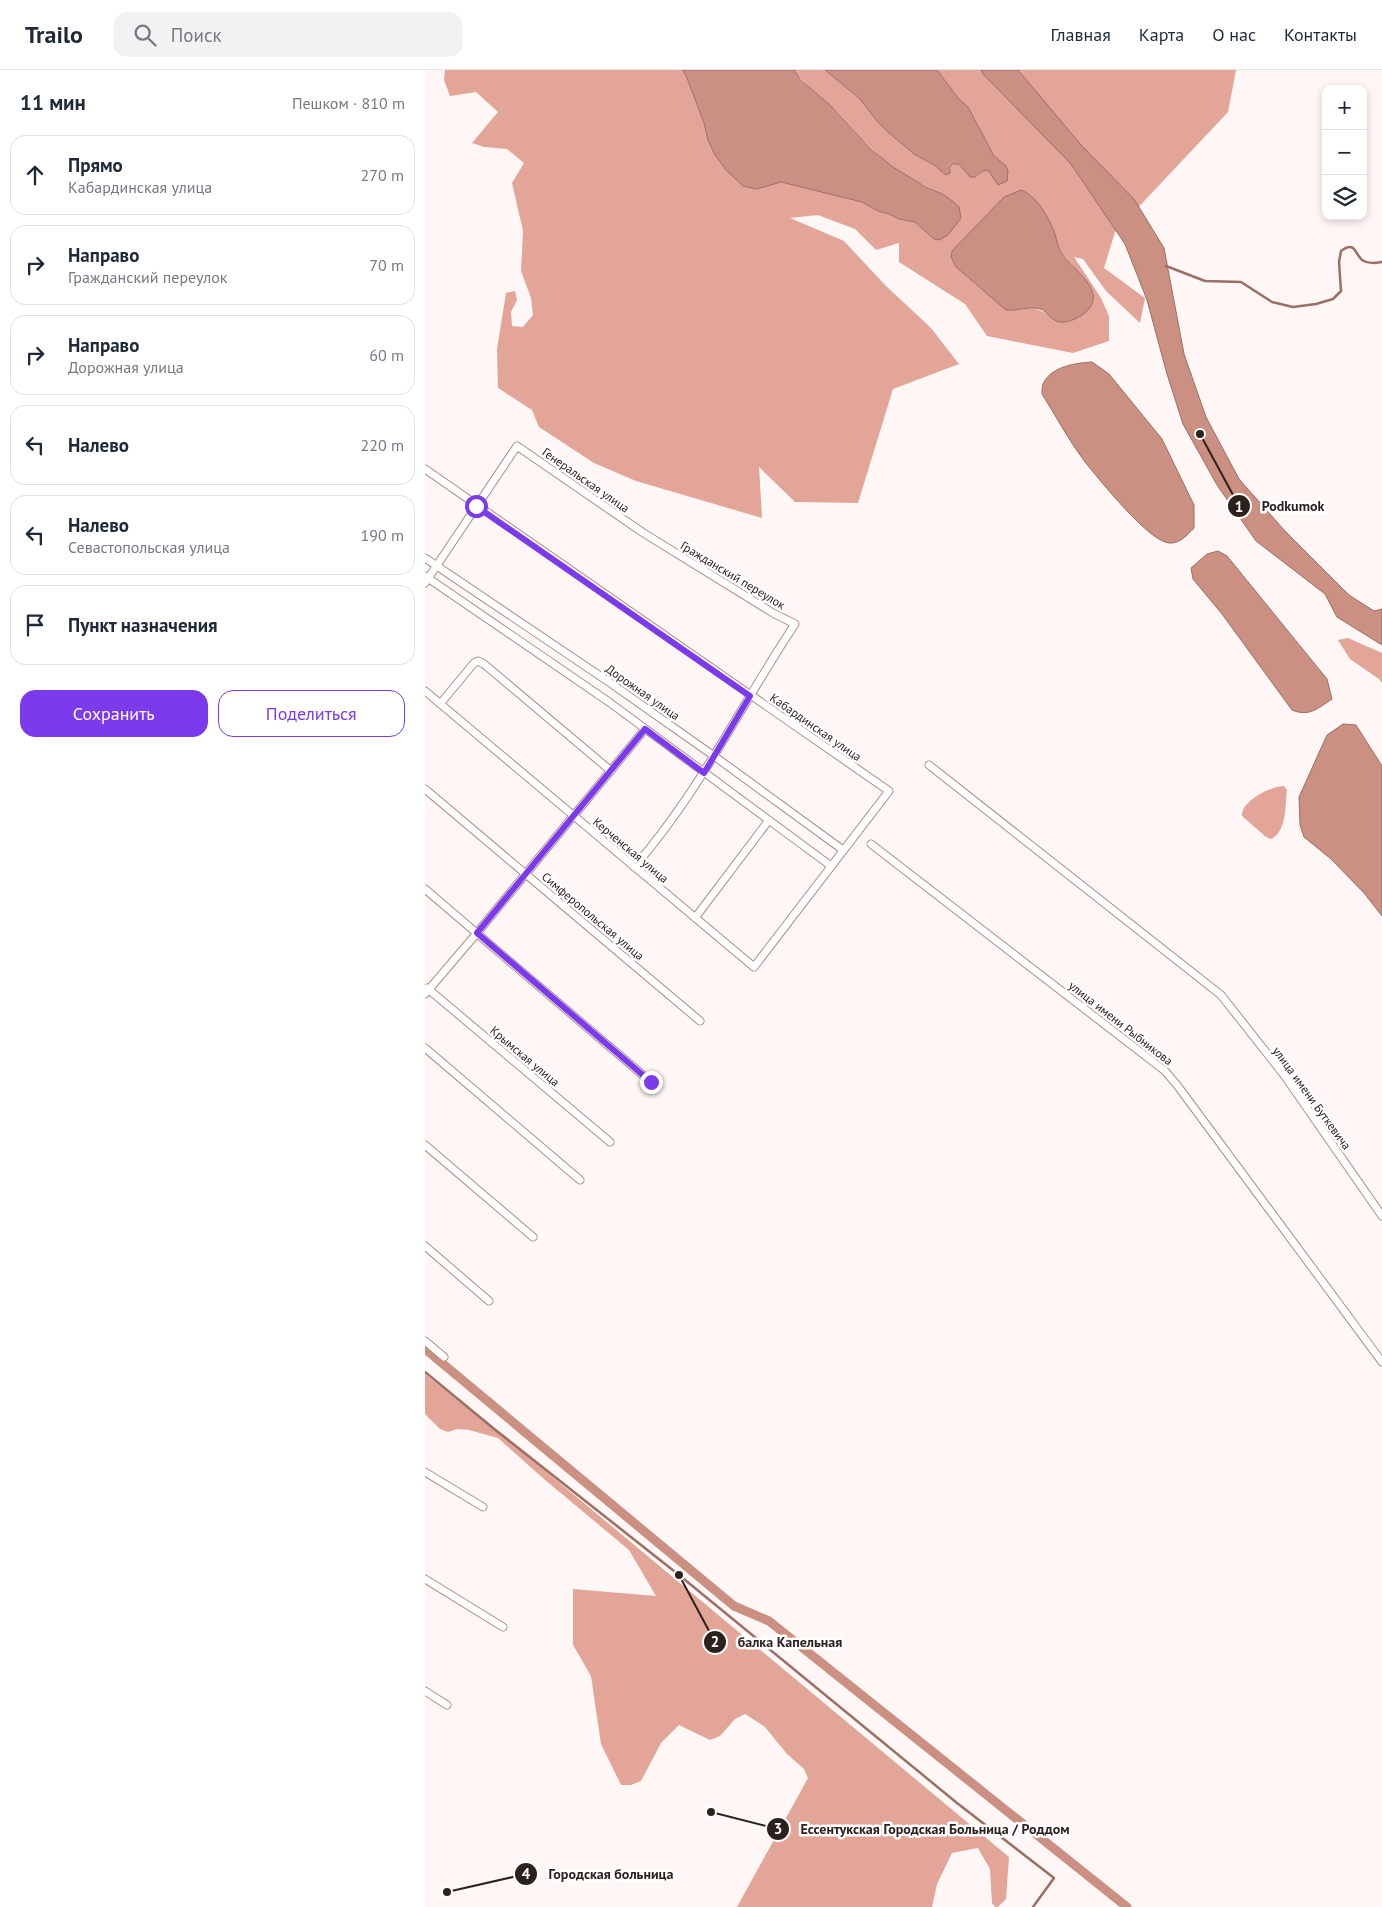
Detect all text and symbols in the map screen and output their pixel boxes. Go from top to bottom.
search box [113,12,463,57]
text: Trailo [25,19,83,50]
icon: search [131,21,159,49]
text: Поиск [171,23,222,47]
text: Главная [1050,23,1111,46]
text: Карта [1139,23,1184,46]
text: О нас [1212,23,1256,46]
text: Контакты [1284,23,1357,46]
map controls [1322,85,1367,220]
button: + [1322,85,1367,130]
text: 11 мин [20,89,86,116]
text: Пешком · 810 m [292,93,405,113]
button: − [1322,130,1367,175]
text: Прямо [68,153,123,177]
icon: ahead [21,161,49,189]
text: 270 m [361,165,404,185]
button: layers [1322,175,1367,220]
text: Кабардинская улица [68,177,212,197]
text: Направо [68,243,139,267]
icon: right [21,251,49,279]
text: 70 m [369,255,404,275]
text: Гражданский переулок [68,267,227,287]
text: Направо [68,333,139,357]
icon: right [21,341,49,369]
text: 60 m [369,345,404,365]
text: Дорожная улица [68,357,184,377]
icon: left [21,431,49,459]
text: Налево [68,433,129,457]
text: 220 m [361,435,404,455]
street label: Генеральская улица [539,444,633,516]
callout: Podkumok [1226,492,1334,521]
route start [465,495,488,518]
text: 1 [1235,497,1243,516]
text: Podkumok [1262,497,1324,515]
text: Налево [68,513,129,537]
icon: left [21,521,49,549]
text: 190 m [361,525,404,545]
text: Севастопольская улица [68,537,230,557]
street label: Гражданский переулок [678,538,788,612]
icon: arrive [21,611,49,639]
text: Пункт назначения [68,613,218,637]
street label: Дорожная улица [603,661,683,723]
button: Сохранить [20,690,208,737]
button: Поделиться [218,690,405,737]
street label: Кабардинская улица [767,690,865,764]
street label: Керченская улица [590,814,672,886]
street label: Симферопольская улица [539,869,647,963]
street label: улица имени Рыбникова [1066,978,1176,1068]
street label: Крымская улица [487,1023,563,1089]
street label: улица имени Буткевича [1270,1044,1354,1152]
route end [640,1071,663,1094]
callout: балка Капельная [702,1628,852,1657]
text: 2 [711,1632,719,1651]
text: балка Капельная [738,1633,842,1651]
callout: Ессентукская Городская Больница / Роддом [766,1814,1080,1843]
text: 3 [774,1819,782,1838]
text: Ессентукская Городская Больница / Роддом [800,1820,1070,1838]
callout: Городская больница [514,1860,684,1889]
text: 4 [522,1864,531,1883]
text: Городская больница [549,1865,673,1883]

